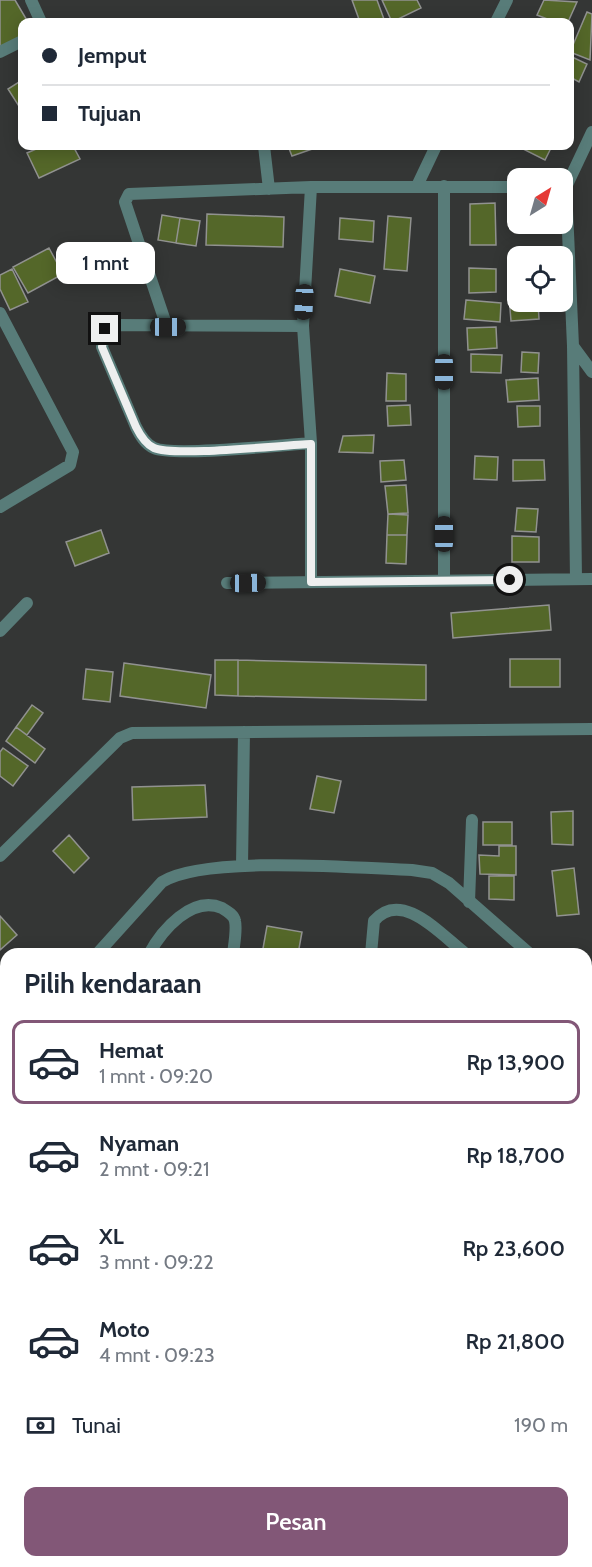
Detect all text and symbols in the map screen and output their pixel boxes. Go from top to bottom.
text: Jemput [78,42,147,69]
text: Tujuan [78,100,141,127]
north arrow [507,168,573,234]
map controls [507,168,573,312]
callout: 1 mnt [56,242,154,284]
button: locate [507,246,573,312]
text: 1 mnt [82,251,129,275]
car [294,284,314,320]
route end [91,315,118,342]
car [150,318,186,336]
car [435,354,453,390]
car [435,516,453,552]
route start [496,566,523,593]
car [230,574,266,592]
text: Pilih kendaraan [24,967,202,1000]
icon: car [27,1035,81,1089]
text: Hemat [99,1037,164,1064]
text: Rp 13,900 [466,1049,565,1076]
text: 1 mnt · 09:20 [99,1064,213,1088]
icon: car [27,1128,81,1182]
text: Nyaman [99,1130,179,1157]
text: Rp 18,700 [466,1142,565,1169]
text: 2 mnt · 09:21 [99,1157,210,1181]
icon: car [27,1221,81,1275]
text: XL [99,1223,124,1250]
text: Rp 23,600 [462,1235,565,1262]
text: 3 mnt · 09:22 [99,1250,214,1274]
icon: car [27,1314,81,1368]
text: Moto [99,1316,150,1343]
text: Rp 21,800 [466,1328,565,1355]
text: 4 mnt · 09:23 [99,1343,215,1367]
icon: cash [24,1409,57,1442]
text: Tunai [72,1412,121,1439]
text: 190 m [514,1413,568,1437]
button: Pesan [24,1487,568,1556]

